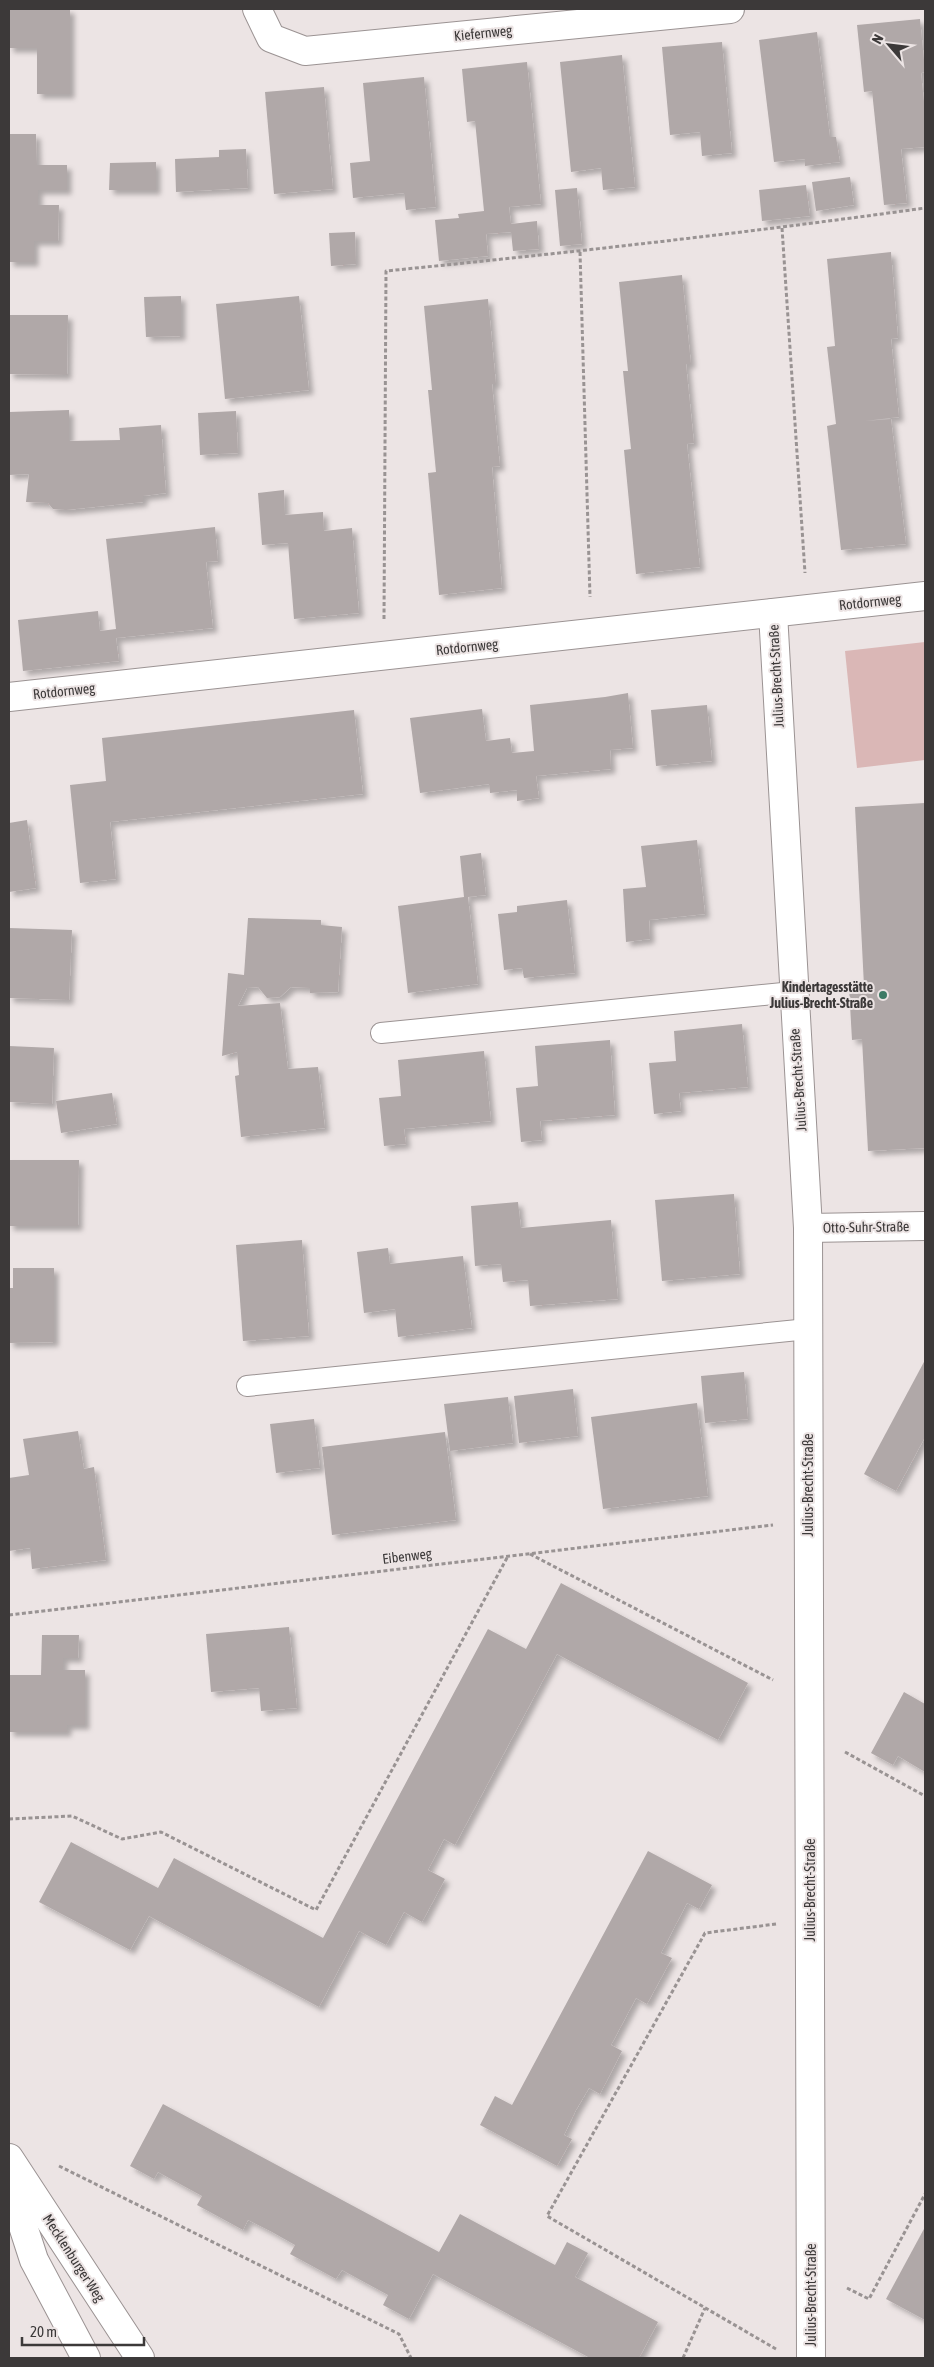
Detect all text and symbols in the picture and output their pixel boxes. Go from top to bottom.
north arrow [864,20,914,70]
street label: Kiefernweg [453,22,513,44]
text: N [869,31,887,46]
street label: Rotdornweg [838,591,902,613]
street label: Julius-Brecht-Straße [765,624,787,728]
street label: Rotdornweg [435,636,499,658]
street label: Rotdornweg [32,680,96,702]
place label: Kindertagesstätte Julius-Brecht-Straße [769,979,873,1011]
marker: Kindertagesstätte Julius-Brecht-Straße [877,989,889,1001]
street label: Julius-Brecht-Straße [786,1028,810,1132]
street label: Otto-Suhr-Straße [823,1218,909,1236]
street label: Julius-Brecht-Straße [800,1433,816,1537]
street label: Eibenweg [381,1545,433,1567]
street label: Julius-Brecht-Straße [802,1838,818,1942]
street label: Mecklenburger Weg [40,2211,108,2305]
street label: Julius-Brecht-Straße [803,2243,819,2347]
scale bar [22,2314,145,2346]
text: 20 m [30,2323,57,2340]

